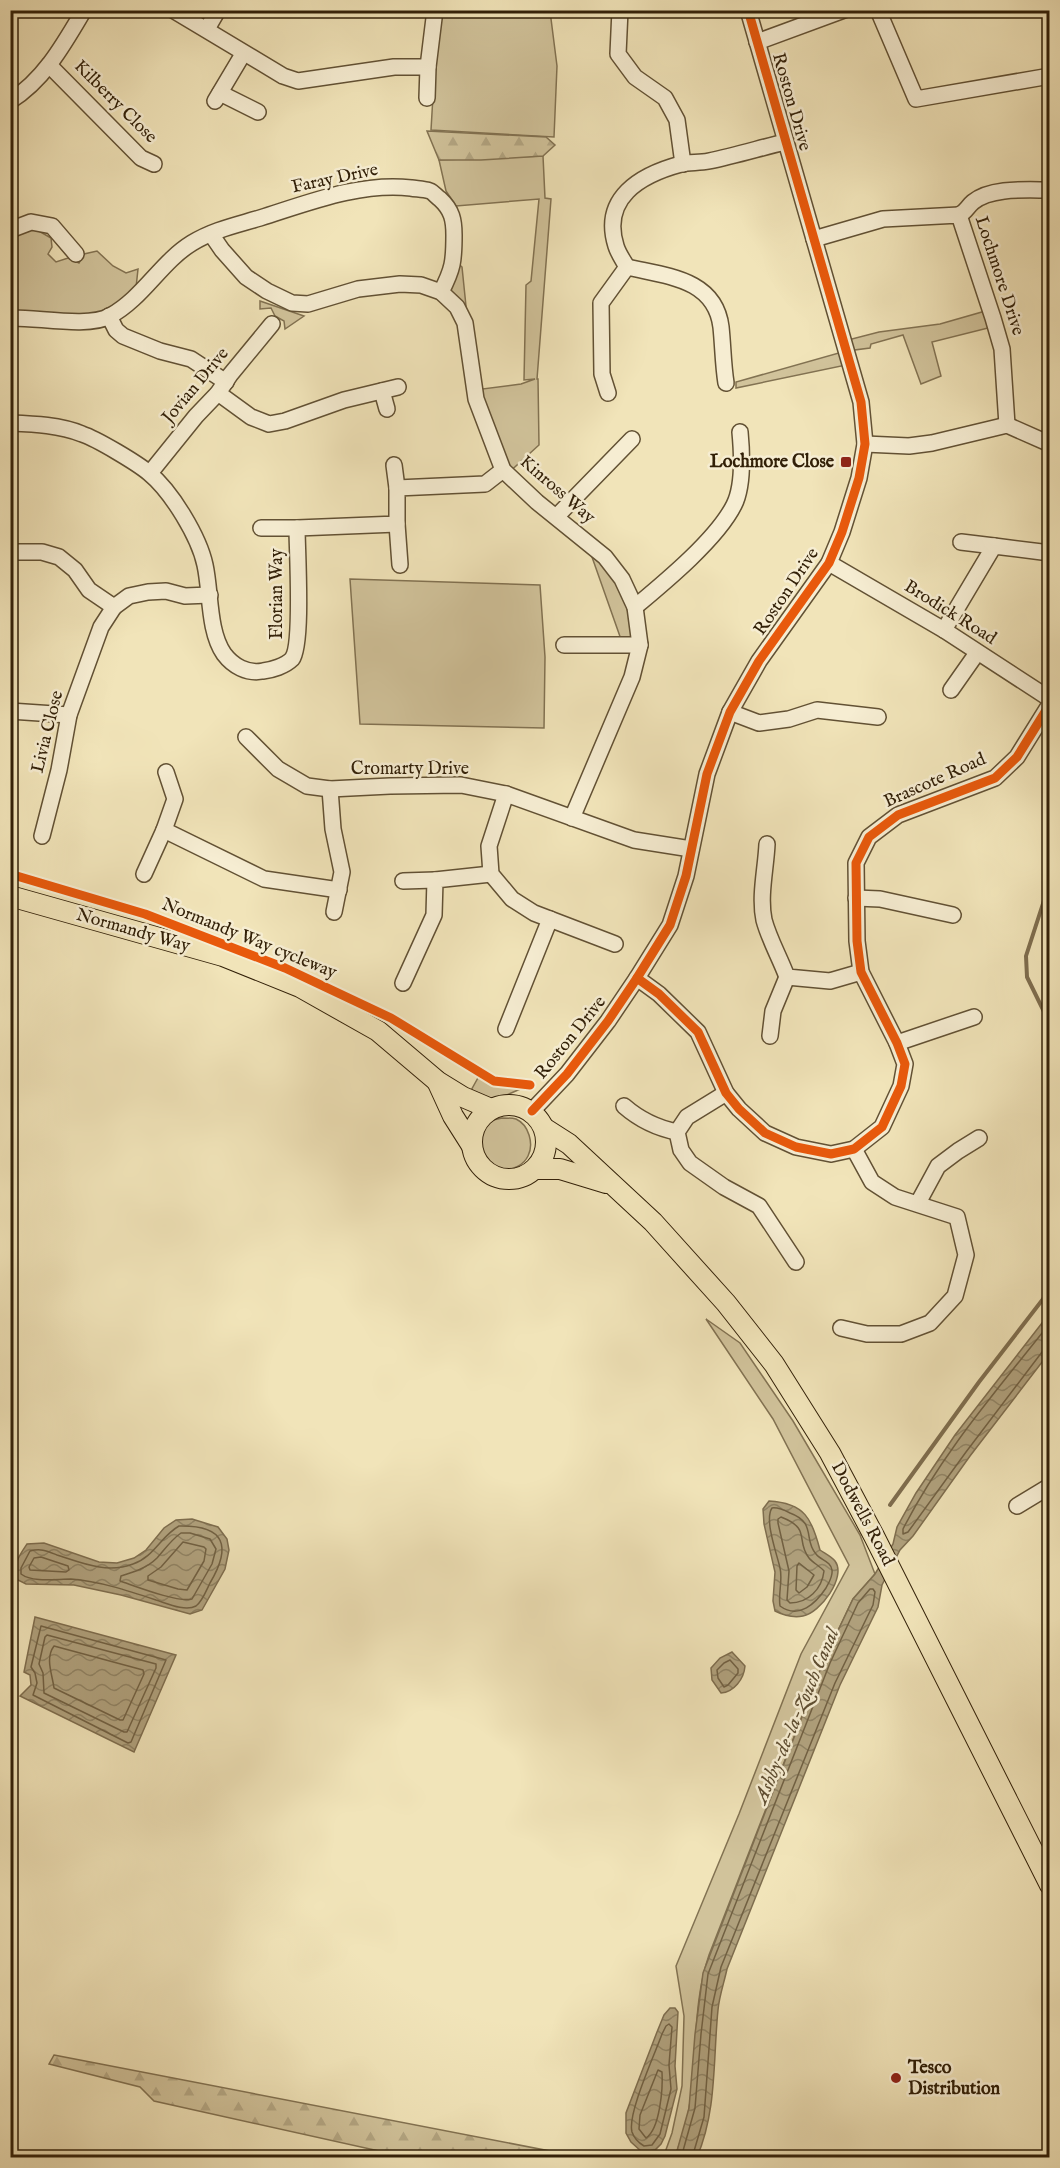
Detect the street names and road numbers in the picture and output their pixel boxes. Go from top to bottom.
street label: Roston Drive [766,50,816,154]
street label: Kilberry Close [68,55,162,149]
street label: Faray Drive [290,159,380,199]
street label: Lochmore Drive [969,213,1029,339]
street label: Jovian Drive [156,343,235,430]
street label: Kinross Way [514,451,600,529]
street label: Roston Drive [749,544,825,640]
street label: Florian Way [266,548,289,640]
street label: Brodick Road [900,576,1001,651]
street label: Livia Close [27,688,69,776]
street label: Brascote Road [880,748,990,814]
street label: Cromarty Drive [351,758,469,781]
street label: Normandy Way cycleway [158,893,340,985]
street label: Normandy Way [73,904,193,958]
street label: Roston Drive [530,992,612,1084]
street label: Dodwells Road [825,1458,899,1570]

